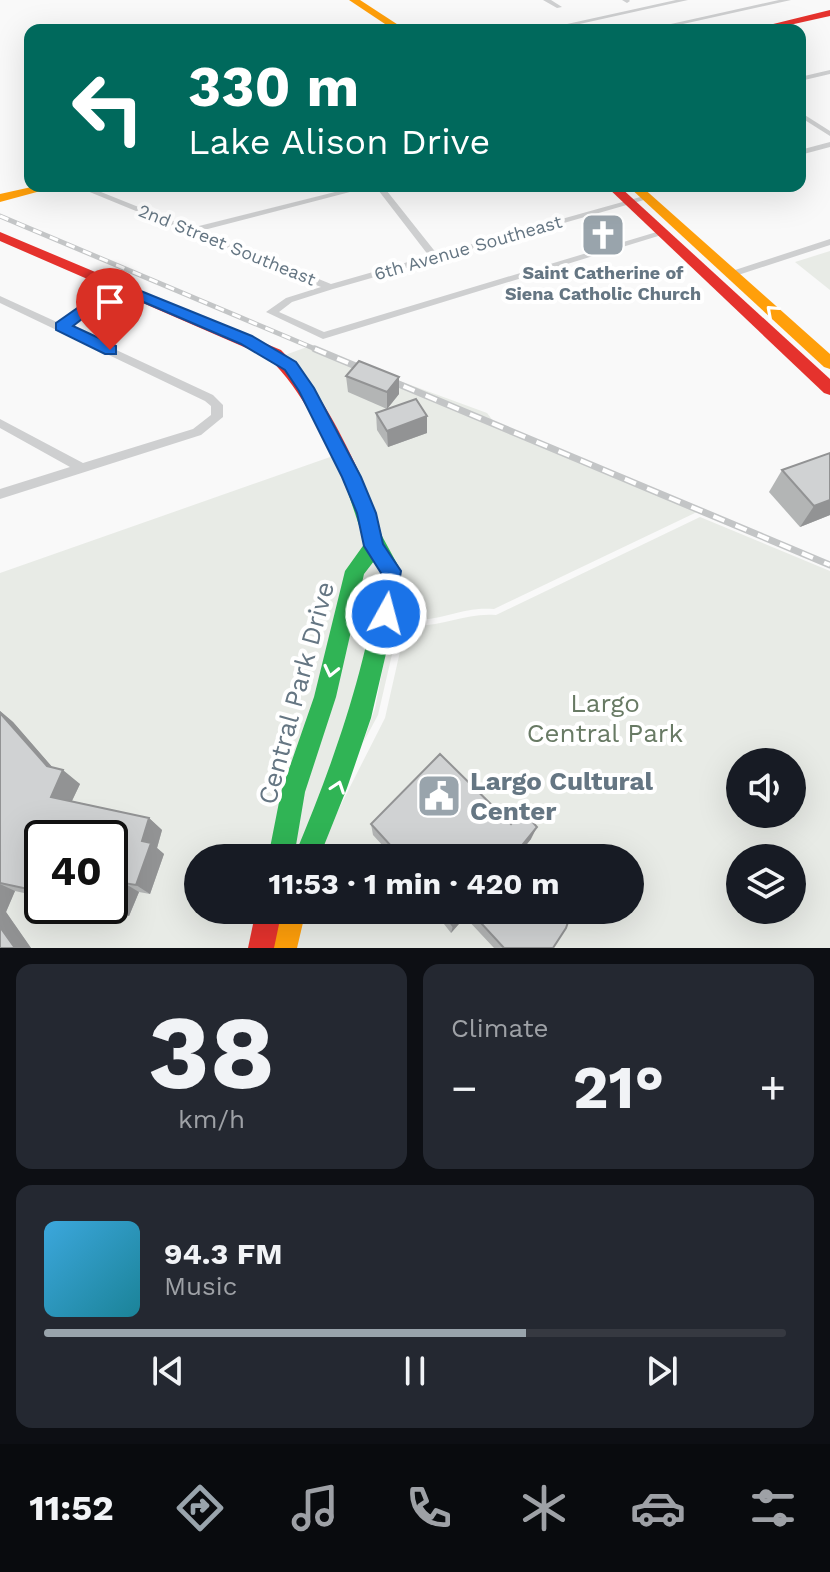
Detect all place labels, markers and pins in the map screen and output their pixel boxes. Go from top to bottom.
church icon: Saint Catherine of Siena Catholic Church [579,211,627,259]
place label: Saint Catherine of Siena Catholic Church [505,262,701,304]
pin [76,268,144,350]
place label: Largo Cultural Center [470,766,654,826]
public building icon: Largo Cultural Center [415,772,463,820]

